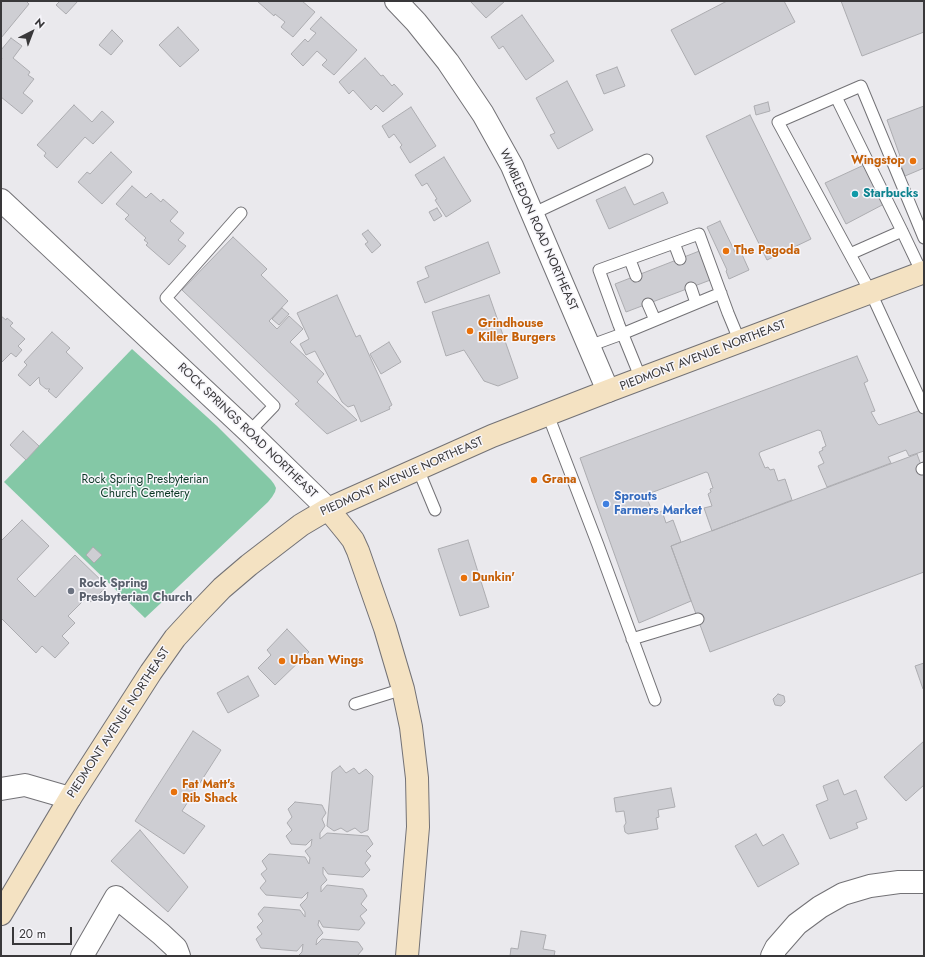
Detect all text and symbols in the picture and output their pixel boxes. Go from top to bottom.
north arrow [12,12,52,52]
text: N [31,14,49,32]
street label: WIMBLEDON ROAD NORTHEAST [496,147,580,313]
place label: Wingstop [851,154,905,168]
marker: Wingstop [908,156,918,166]
place label: Starbucks [863,187,918,201]
marker: Starbucks [850,189,860,199]
place label: The Pagoda [734,244,800,258]
marker: The Pagoda [721,246,731,256]
place label: Grindhouse Killer Burgers [478,317,556,345]
street label: PIEDMONT AVENUE NORTHEAST [618,318,788,394]
marker: Grindhouse Killer Burgers [465,326,475,336]
street label: ROCK SPRINGS ROAD NORTHEAST [174,360,320,502]
street label: PIEDMONT AVENUE NORTHEAST [318,435,486,519]
park label: Rock Spring Presbyterian Church Cemetery [82,473,208,501]
place label: Grana [542,473,577,487]
marker: Grana [529,475,539,485]
place label: Sprouts Farmers Market [614,490,702,518]
marker: Sprouts Farmers Market [601,499,611,509]
place label: Dunkin' [472,571,515,585]
marker: Dunkin' [459,573,469,583]
place label: Rock Spring Presbyterian Church [79,577,192,605]
marker: Rock Spring Presbyterian Church [66,586,76,596]
street label: PIEDMONT AVENUE NORTHEAST [65,645,173,801]
place label: Urban Wings [290,654,363,668]
marker: Urban Wings [277,656,287,666]
place label: Fat Matt's Rib Shack [182,778,238,806]
marker: Fat Matt's Rib Shack [169,787,179,797]
scale bar [14,919,74,945]
text: 20 m [19,925,46,943]

